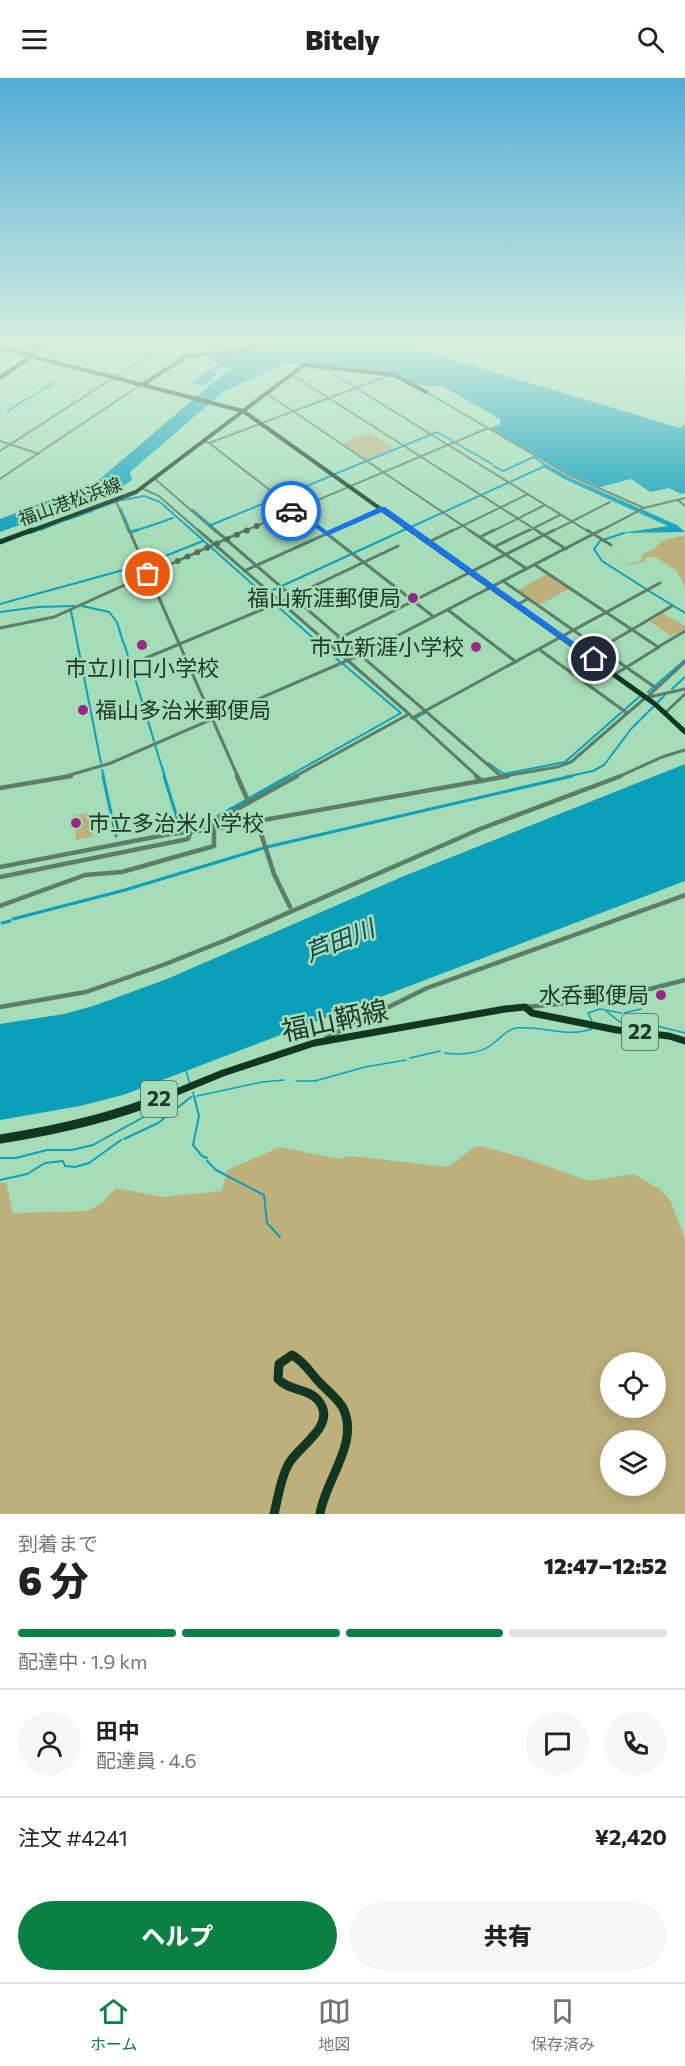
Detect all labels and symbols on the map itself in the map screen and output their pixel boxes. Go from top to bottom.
street label: 福山港松浜線 [15,472,124,530]
courier [261,481,321,541]
pin [122,548,173,599]
place label: 福山新涯郵便局 [247,584,401,611]
marker: 福山新涯郵便局 [406,591,420,605]
place label: 市立新涯小学校 [310,633,464,660]
pin [568,633,619,684]
marker: 市立川口小学校 [135,638,149,652]
marker: 市立新涯小学校 [469,640,483,654]
place label: 市立川口小学校 [65,654,219,681]
place label: 福山多治米郵便局 [95,696,271,723]
marker: 福山多治米郵便局 [76,703,90,717]
place label: 市立多治米小学校 [88,809,264,836]
marker: 市立多治米小学校 [69,816,83,830]
water label: 芦田川 [301,912,381,967]
place label: 水呑郵便局 [539,981,649,1008]
marker: 水呑郵便局 [654,988,668,1002]
street label: 福山鞆線 [278,992,391,1047]
road number: 22 [622,1014,658,1050]
road number: 22 [141,1081,177,1117]

